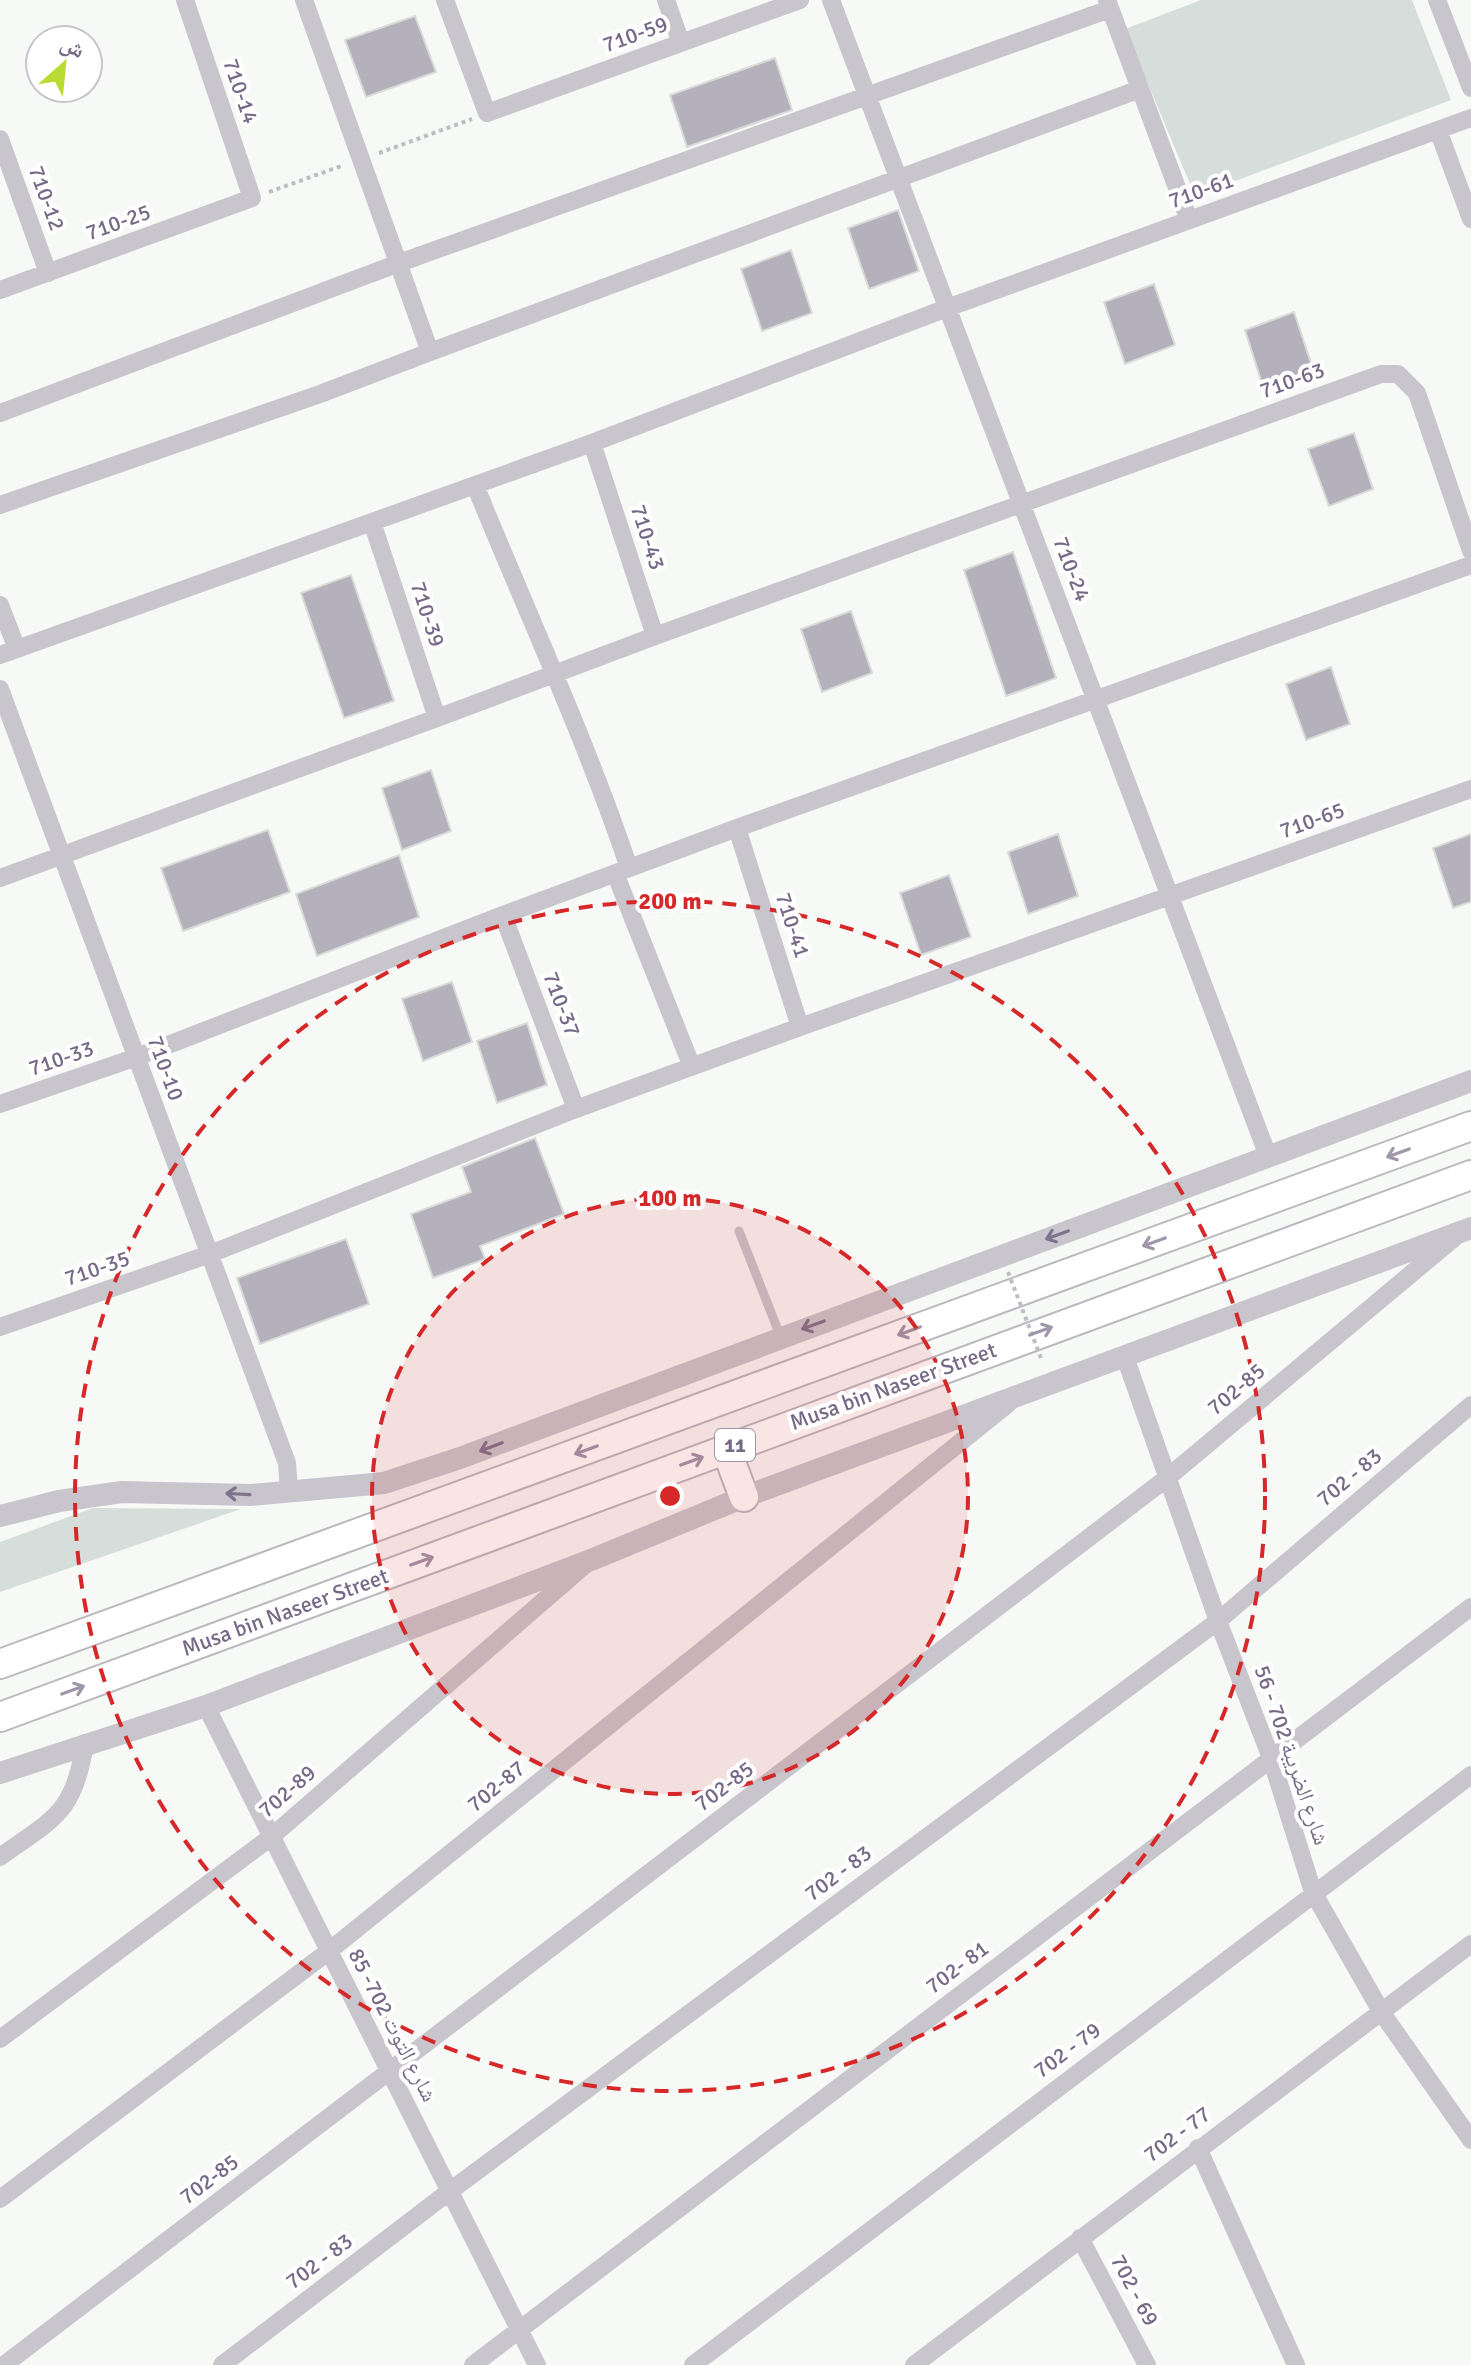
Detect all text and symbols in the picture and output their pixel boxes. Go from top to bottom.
street label: 710-59 [599,10,671,58]
north arrow [24,24,104,104]
text: ش [56,29,89,64]
street label: 710-14 [217,55,265,127]
street label: 710-12 [23,162,71,234]
street label: 710-61 [1165,166,1237,214]
street label: 710-25 [82,198,154,246]
street label: 710-63 [1256,356,1328,404]
street label: 710-43 [625,501,671,573]
street label: 710-24 [1047,533,1097,605]
street label: 710-39 [405,578,451,650]
street label: 710-65 [1276,796,1348,844]
text: 200 m [638,886,702,916]
street label: 710-41 [770,889,816,961]
street label: 710-37 [537,968,587,1040]
street label: 710-10 [142,1032,190,1104]
street label: 710-33 [25,1034,97,1082]
one-way arrow [1386,1147,1411,1161]
text: 100 m [638,1183,702,1213]
one-way arrow [1044,1228,1069,1243]
one-way arrow [1142,1236,1166,1250]
street label: 710-35 [61,1244,133,1292]
one-way arrow [801,1319,826,1334]
one-way arrow [1028,1323,1053,1337]
one-way arrow [897,1325,922,1340]
street label: Musa bin Naseer Street [786,1336,1000,1436]
street label: 702-85 [1202,1357,1270,1421]
road number: 11 [715,1429,755,1461]
one-way arrow [479,1441,504,1455]
street label: 702 - 83 [1311,1442,1387,1512]
one-way arrow [575,1444,599,1458]
one-way arrow [679,1453,704,1467]
centre of rings [656,1482,684,1510]
one-way arrow [225,1486,252,1501]
one-way arrow [409,1553,434,1568]
street label: Musa bin Naseer Street [178,1562,392,1662]
street label: شارع الضريبة 702 - 56 [1249,1662,1335,1848]
one-way arrow [60,1682,85,1696]
street label: 702-87 [461,1754,531,1818]
street label: 702-85 [689,1755,759,1817]
street label: 702-89 [253,1759,321,1823]
street label: 702 - 83 [799,1839,877,1907]
street label: 702- 81 [920,1935,994,1999]
street label: شارع التوت 702- 85 [343,1944,443,2106]
street label: 702 - 79 [1028,2016,1106,2084]
street label: 702 - 77 [1138,2100,1216,2168]
street label: 702-85 [174,2148,244,2210]
street label: 702 - 83 [280,2227,358,2295]
street label: 702 - 69 [1105,2250,1165,2330]

